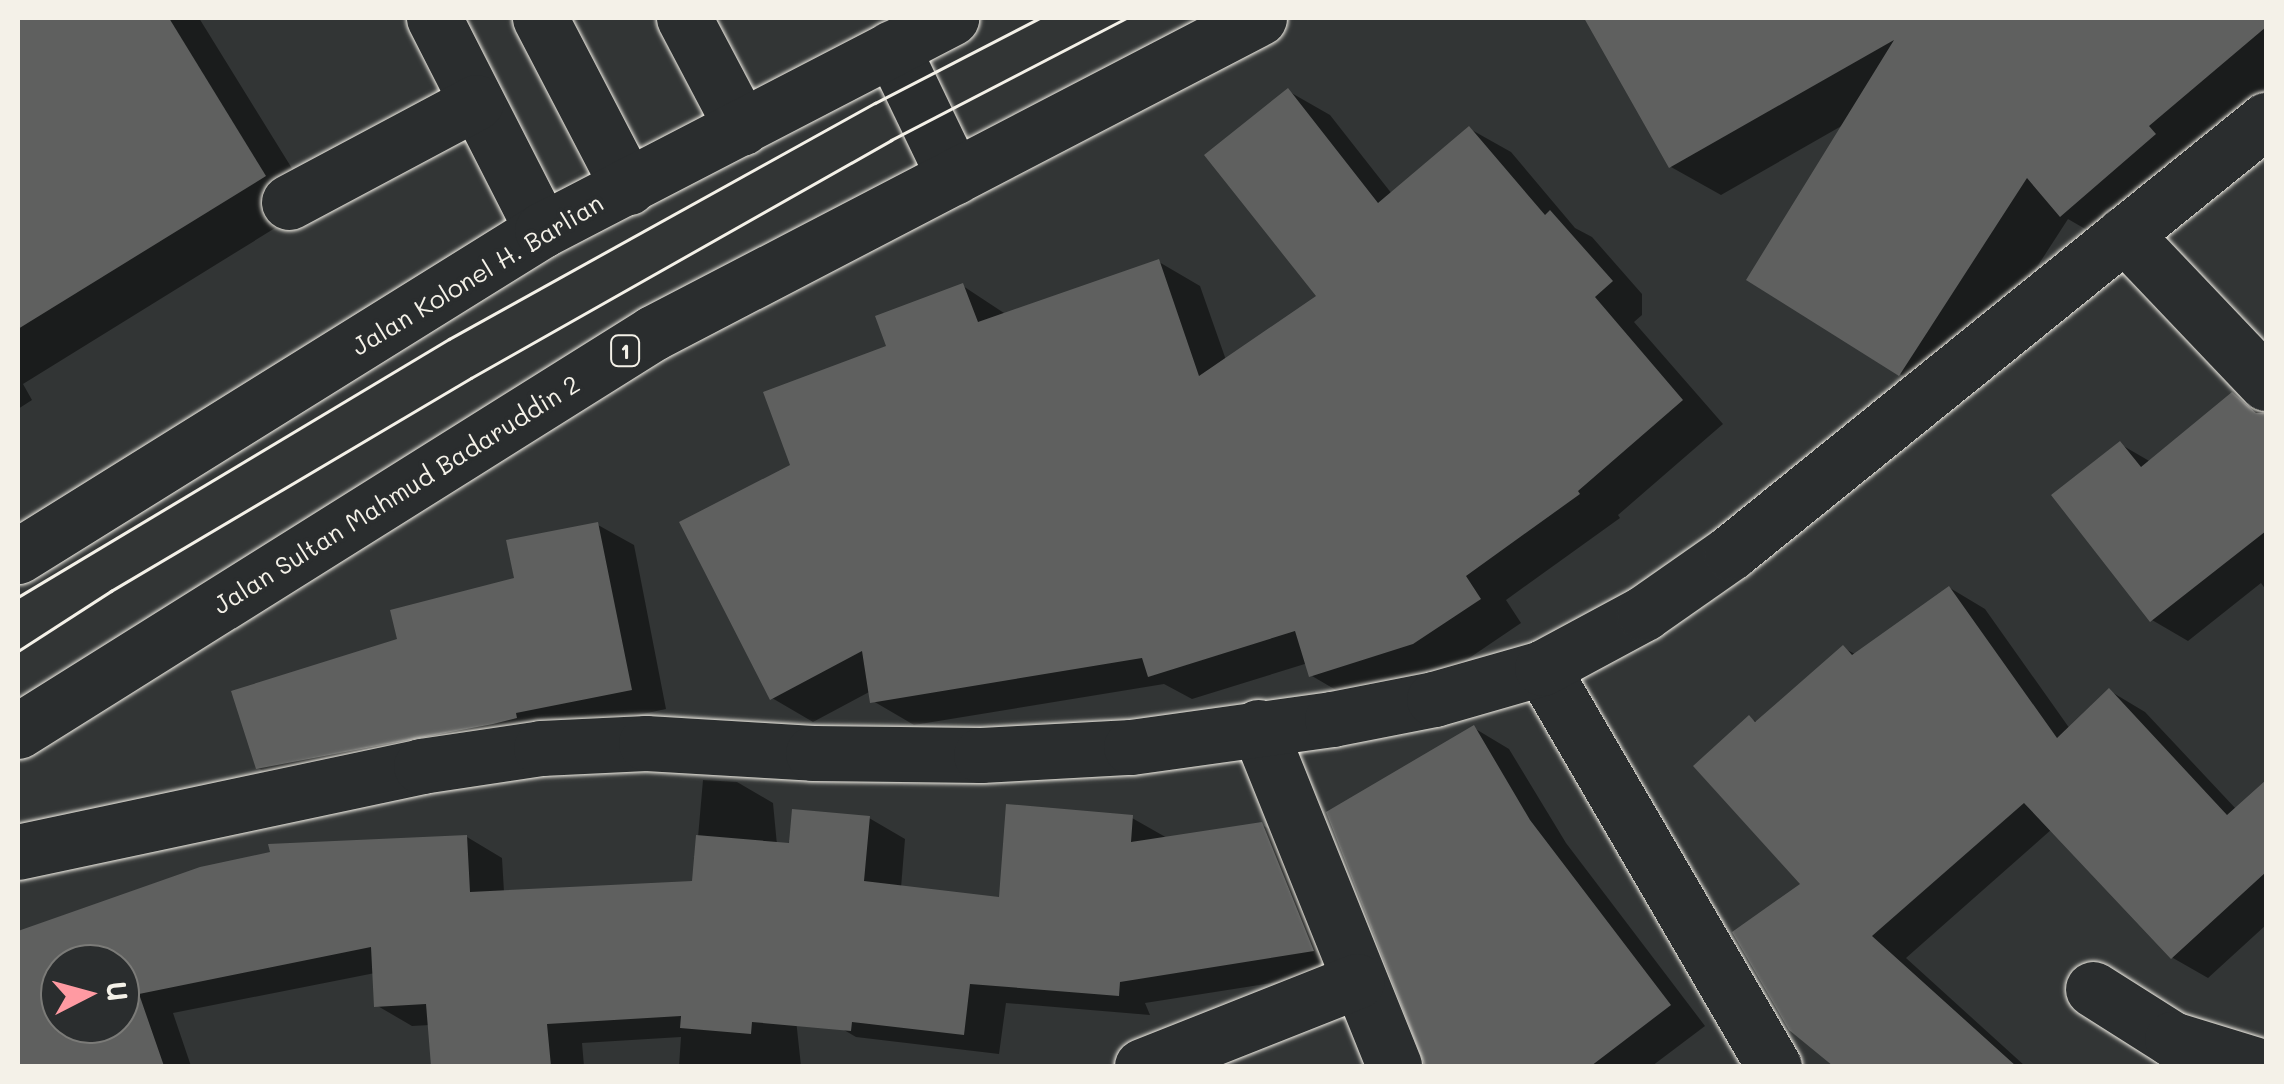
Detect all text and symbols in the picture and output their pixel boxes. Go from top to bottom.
street label: Jalan Kolonel H. Barlian [346,187,608,361]
road number: 1 [610,334,640,368]
street label: Jalan Sultan Mahmud Badaruddin 2 [207,368,585,620]
north arrow [40,944,140,1044]
text: U [99,979,137,1003]

